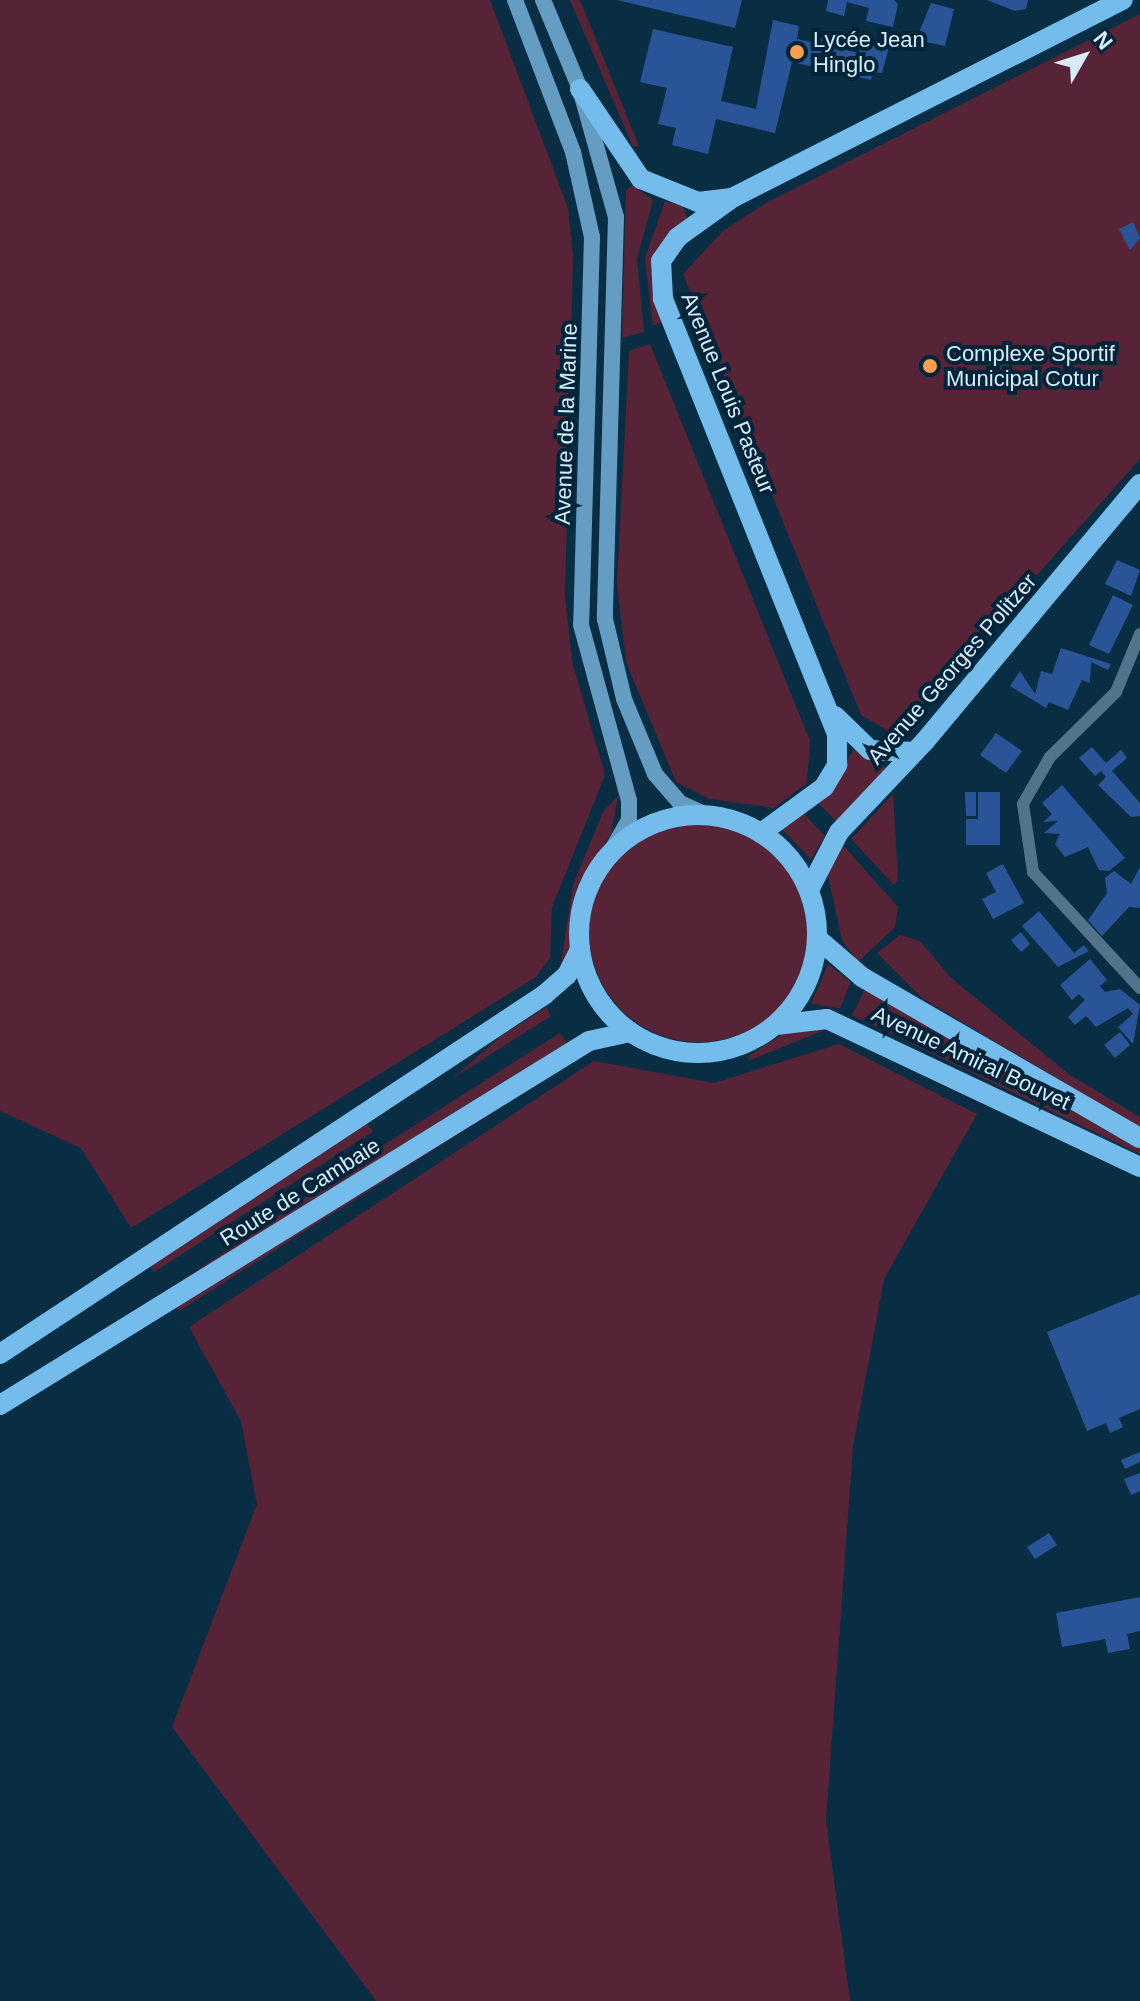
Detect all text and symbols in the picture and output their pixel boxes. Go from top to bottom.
north arrow [1044,16,1124,96]
place label: Lycée Jean Hinglo [813,26,925,78]
text: N [1088,27,1118,55]
marker: Lycée Jean Hinglo [788,43,806,61]
street label: Avenue Louis Pasteur [676,288,780,498]
street label: Avenue de la Marine [549,323,583,525]
place label: Complexe Sportif Municipal Cotur [946,340,1115,392]
marker: Complexe Sportif Municipal Cotur [921,357,939,375]
street label: Avenue Georges Politzer [862,568,1042,770]
street label: Avenue Amiral Bouvet [867,1000,1075,1116]
street label: Route de Cambaie [215,1132,385,1252]

